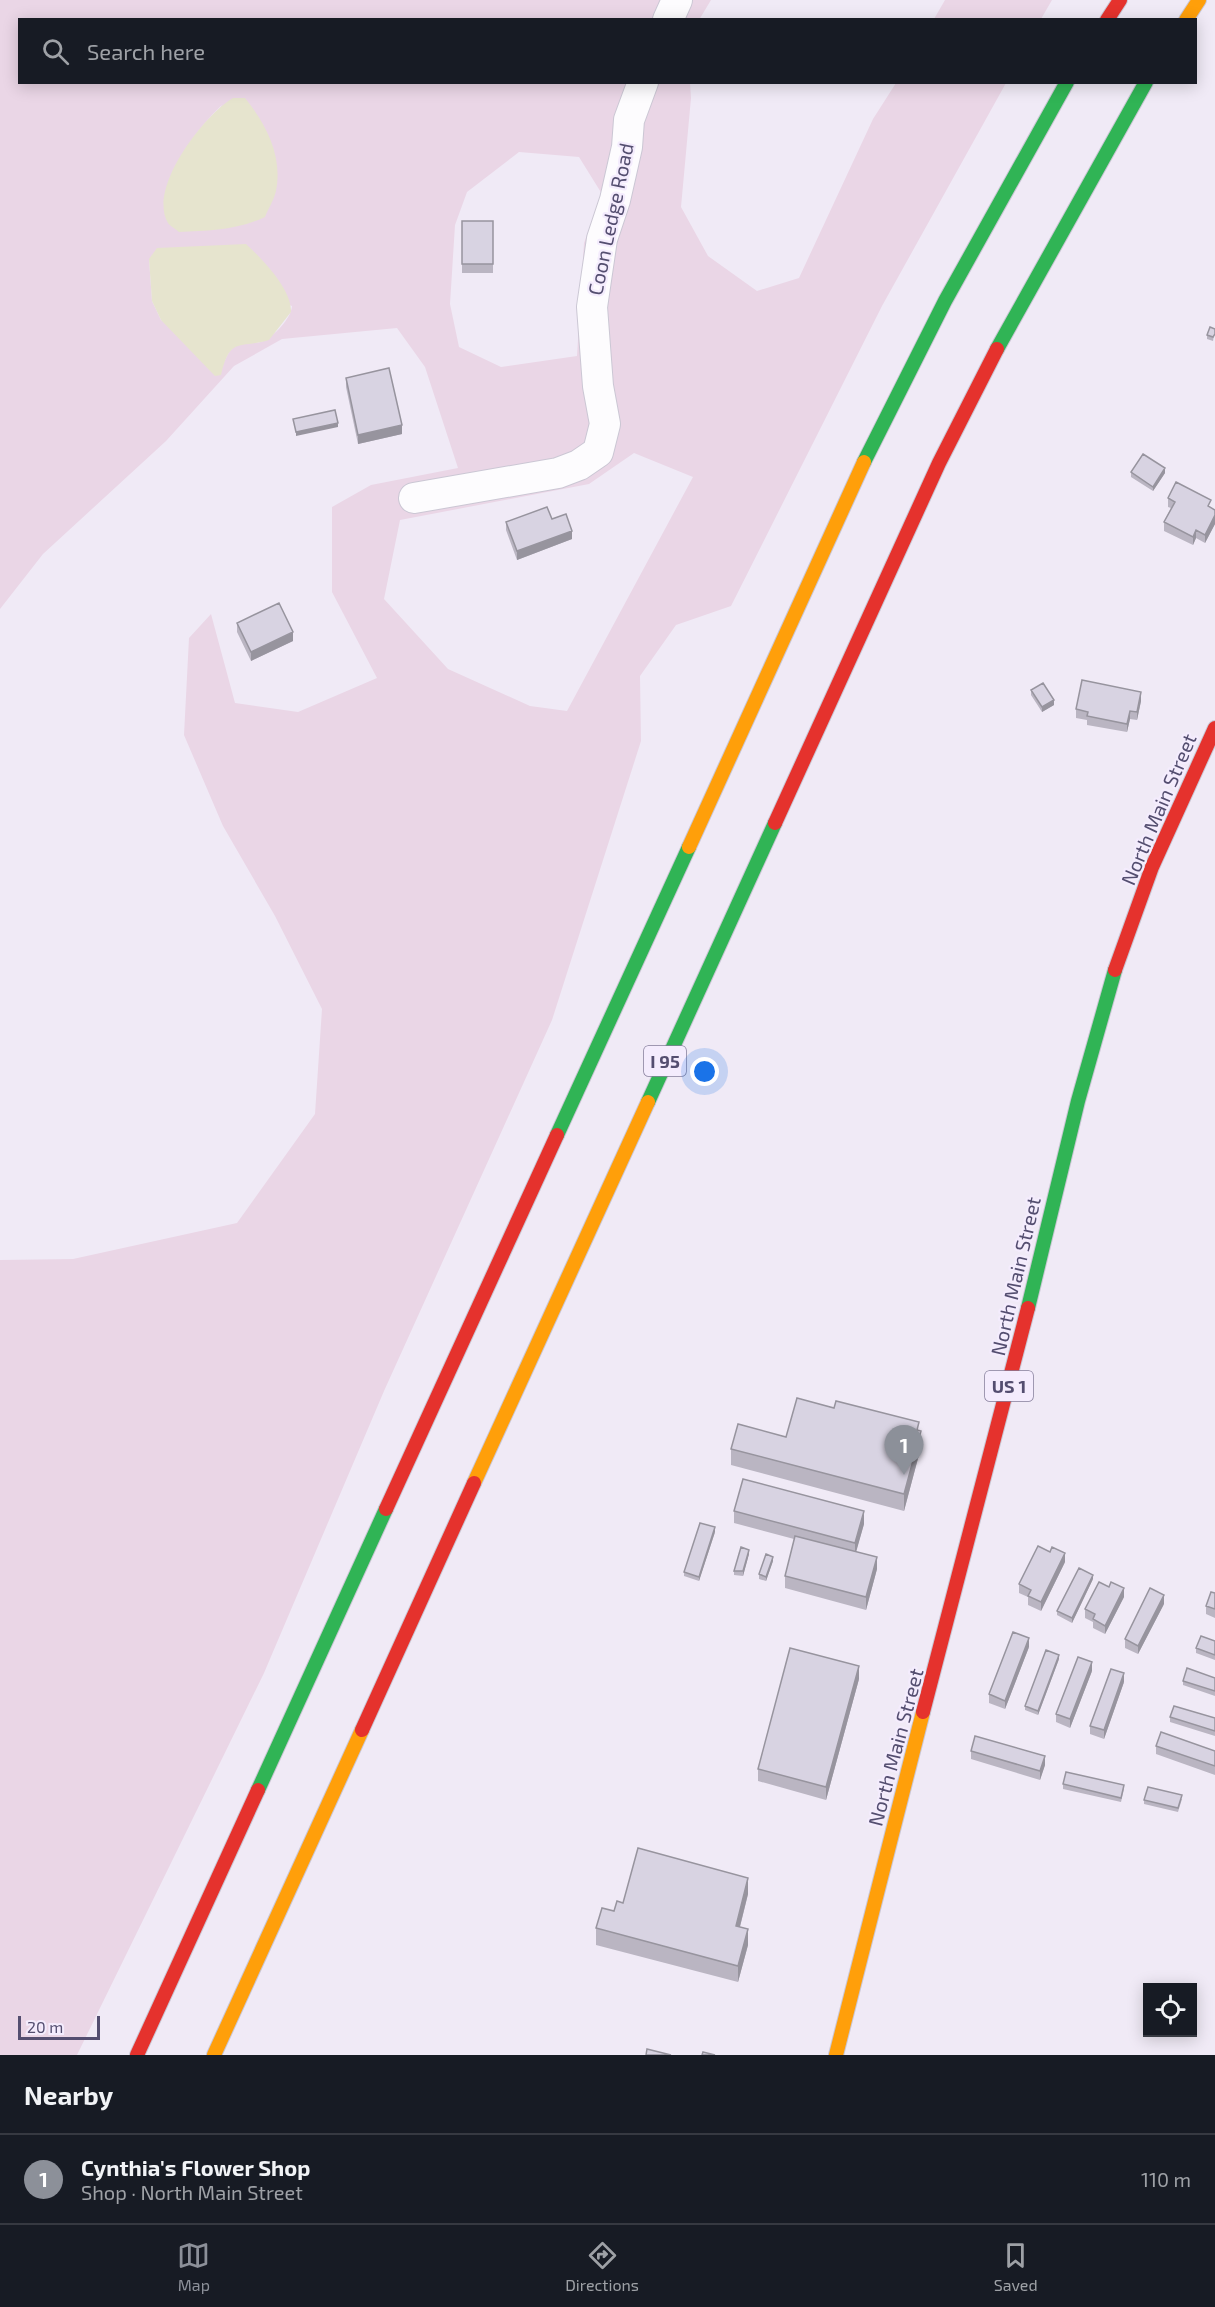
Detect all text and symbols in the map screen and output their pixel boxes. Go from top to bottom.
search box [18,18,1197,84]
icon: search [39,35,72,68]
text: Search here [87,38,205,64]
street label: Coon Ledge Road [582,141,638,297]
street label: North Main Street [1115,729,1201,888]
road number: I 95 [644,1046,686,1076]
your location [690,1057,719,1086]
street label: North Main Street [985,1194,1045,1358]
road number: US 1 [985,1371,1033,1401]
pin: 1 [884,1426,924,1475]
street label: North Main Street [862,1665,928,1829]
map controls [1143,1983,1197,2037]
button: locate [1143,1983,1197,2037]
scale bar [18,2013,100,2040]
text: 20 m [27,2017,63,2036]
text: Nearby [24,2079,113,2110]
text: Cynthia's Flower Shop [81,2154,311,2180]
text: 1 [39,2167,48,2191]
text: 110 m [1141,2167,1191,2191]
text: Shop · North Main Street [81,2180,303,2204]
tab: Map [177,2239,210,2294]
tab: Directions [565,2239,639,2294]
tab: Saved [994,2239,1038,2294]

